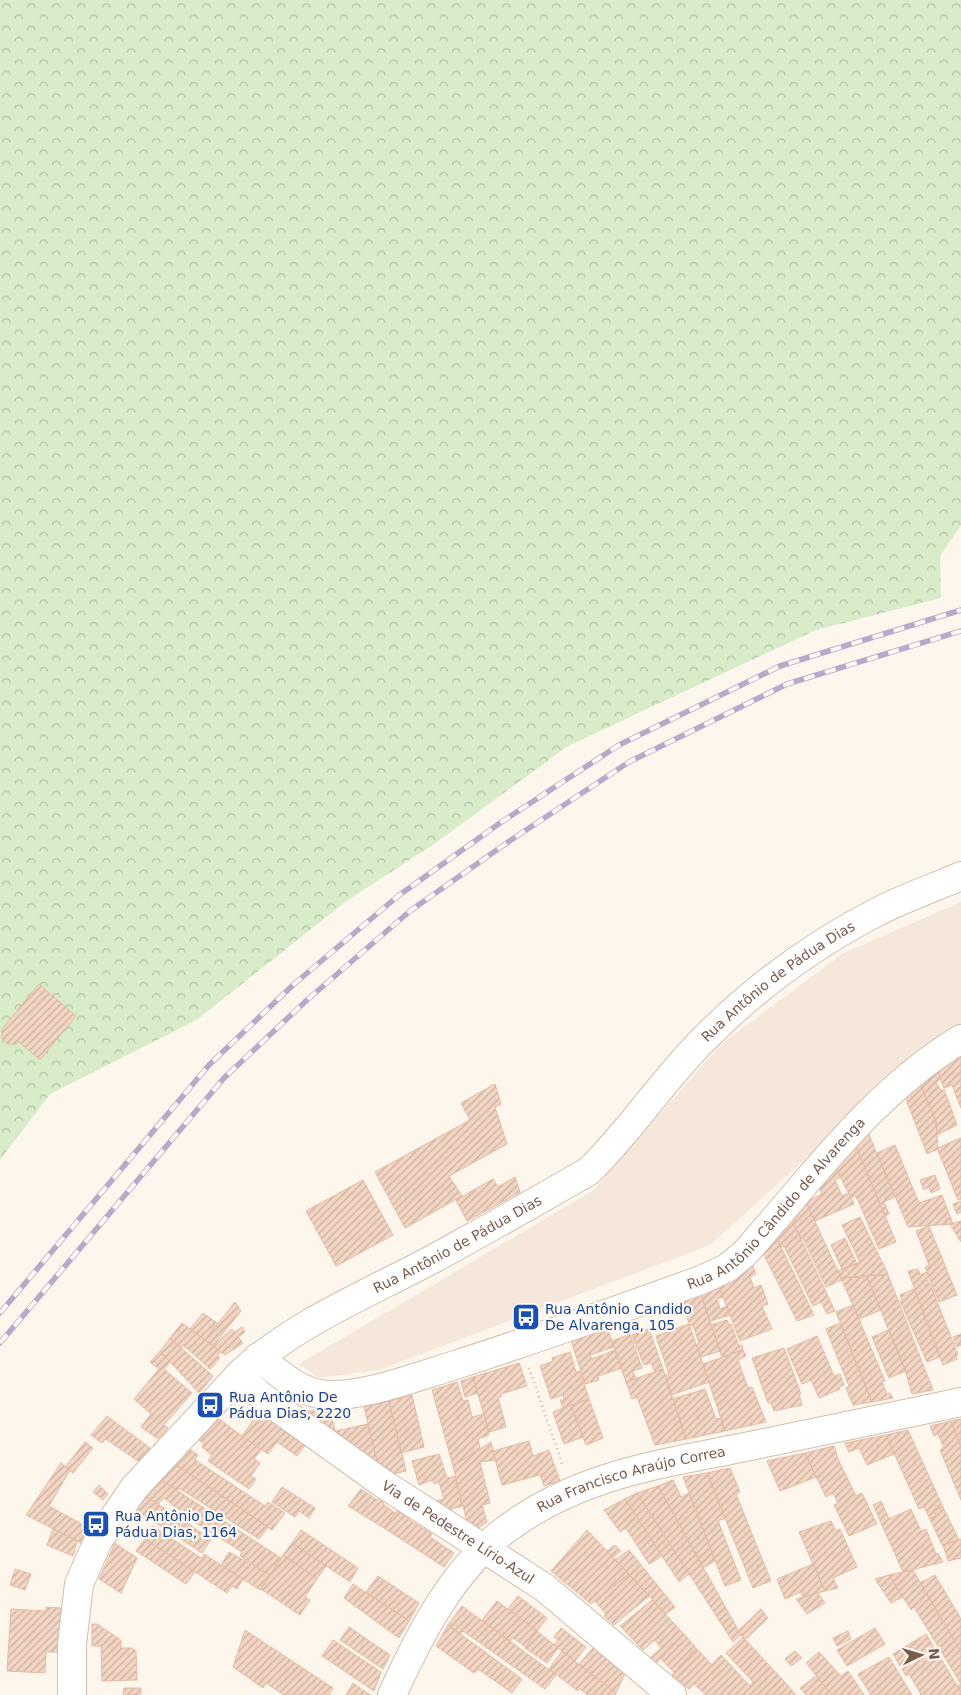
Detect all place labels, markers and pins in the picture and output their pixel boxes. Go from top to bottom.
place label: Rua Antônio Candido De Alvarenga, 105 [545,1301,692,1333]
bus stop icon: Rua Antônio Candido De Alvarenga, 105 [511,1302,541,1332]
place label: Rua Antônio De Pádua Dias, 2220 [229,1389,351,1421]
bus stop icon: Rua Antônio De Pádua Dias, 2220 [195,1390,225,1420]
place label: Rua Antônio De Pádua Dias, 1164 [115,1508,237,1540]
bus stop icon: Rua Antônio De Pádua Dias, 1164 [81,1509,111,1539]

